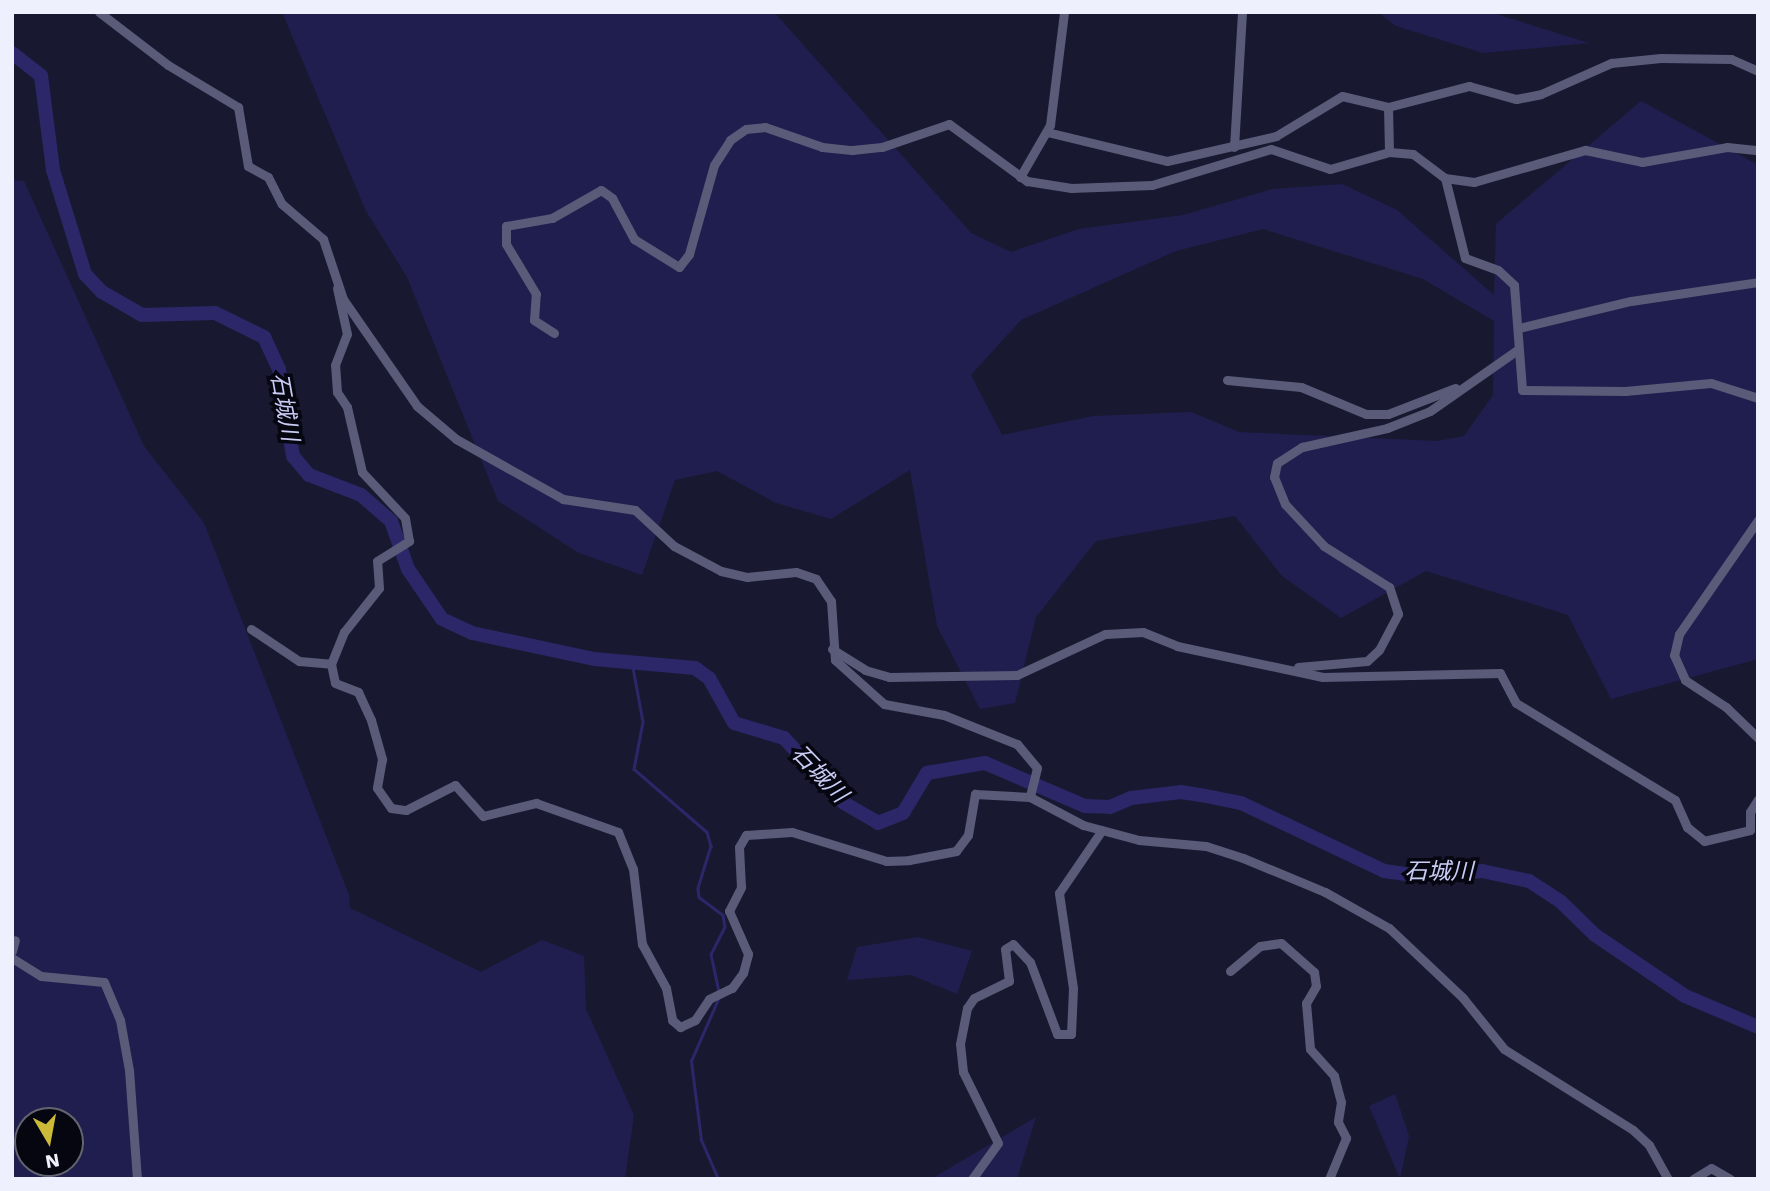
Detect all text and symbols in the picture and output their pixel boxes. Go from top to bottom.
water label: 石城川 [264,371,304,443]
water label: 石城川 [785,740,853,808]
water label: 石城川 [1405,858,1473,886]
north arrow [14,1107,84,1177]
text: N [43,1149,61,1174]

